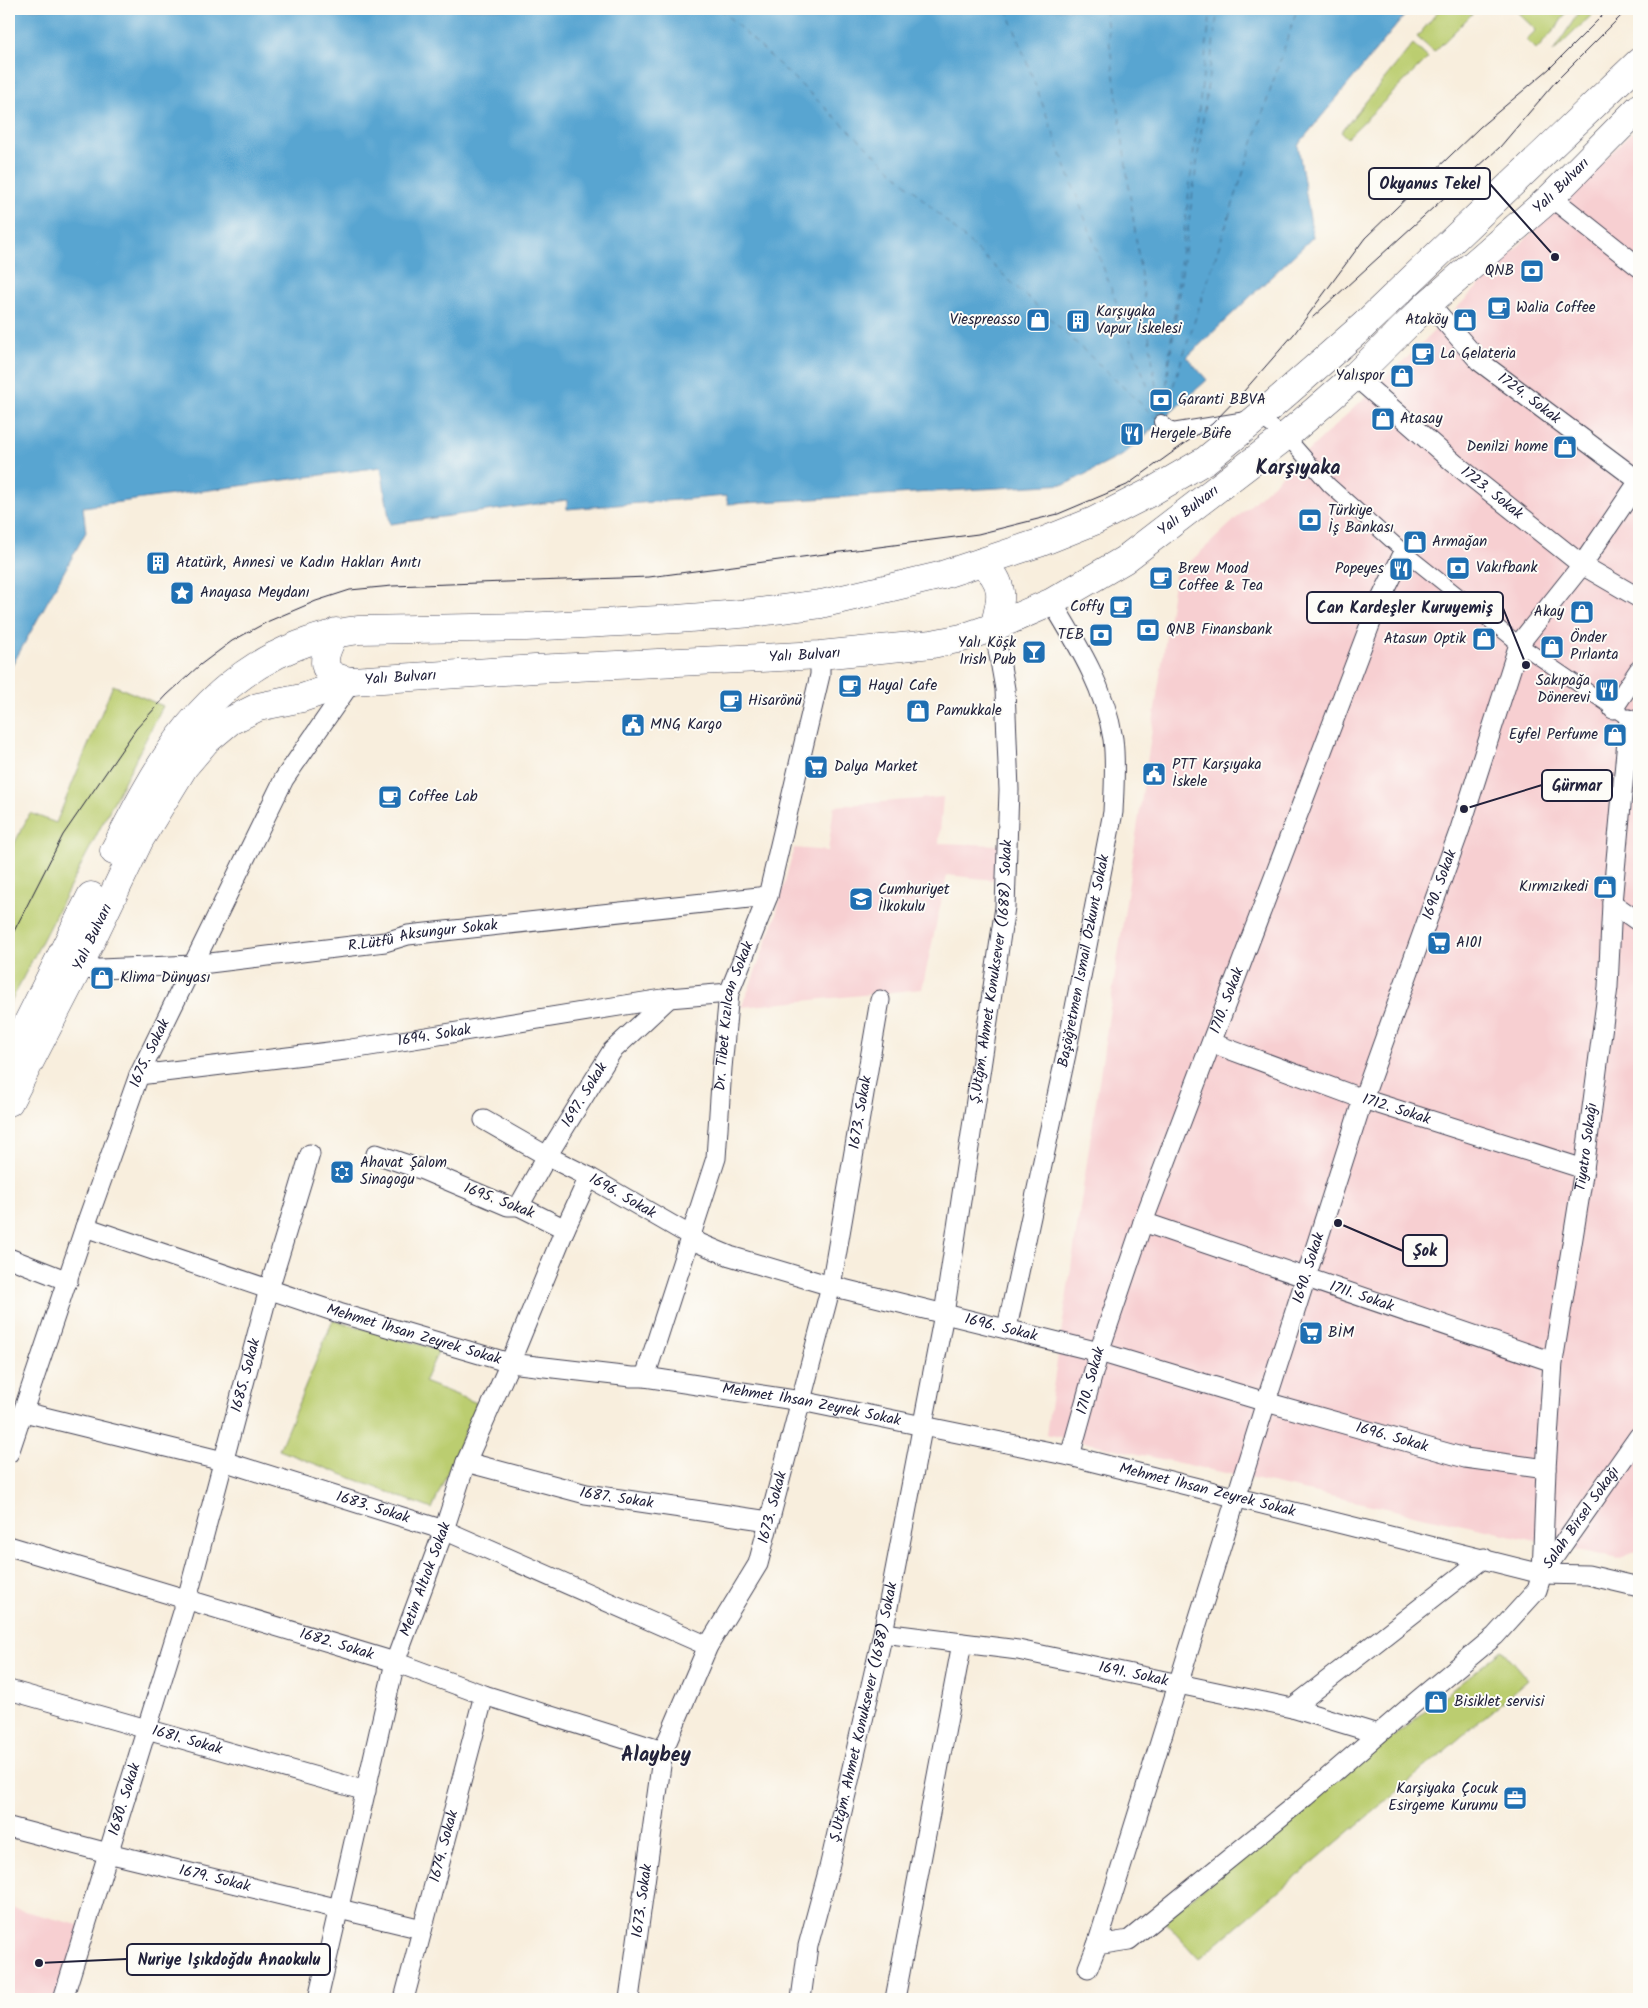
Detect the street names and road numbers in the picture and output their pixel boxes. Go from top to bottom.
street label: Yalı Bulvarı [1527,152,1596,220]
street label: 1724. Sokak [1492,367,1567,431]
street label: 1723. Sokak [1455,460,1529,526]
street label: Yalı Bulvarı [1153,479,1224,542]
street label: Yalı Bulvarı [768,641,842,670]
street label: Yalı Bulvarı [364,663,437,692]
street label: Ş.Ütğm. Ahmet Konuksever (1688) Sokak [964,838,1019,1105]
street label: 1690. Sokak [1416,845,1464,924]
street label: Başöğretmen İsmail Özkunt Sokak [1051,852,1117,1070]
street label: Yalı Bulvarı [66,899,119,975]
street label: R.Lütfü Aksungur Sokak [347,913,500,958]
street label: Dr. Tibet Kızılcan Sokak [709,937,761,1092]
street label: 1710. Sokak [1204,963,1251,1037]
street label: 1675. Sokak [124,1014,177,1091]
street label: 1694. Sokak [396,1018,474,1053]
street label: 1697. Sokak [555,1057,615,1132]
street label: 1673. Sokak [843,1073,879,1151]
street label: 1712. Sokak [1359,1087,1434,1132]
street label: Tiyatro Sokağı [1569,1101,1605,1193]
street label: 1696. Sokak [584,1167,661,1226]
street label: 1695. Sokak [460,1177,539,1226]
street label: 1690. Sokak [1286,1229,1332,1307]
street label: 1711. Sokak [1326,1275,1398,1319]
street label: Mehmet İhsan Zeyrek Sokak [323,1298,505,1372]
street label: 1696. Sokak [962,1307,1041,1349]
street label: 1685. Sokak [225,1335,268,1415]
street label: 1710. Sokak [1070,1343,1112,1417]
street label: Mehmet İhsan Zeyrek Sokak [721,1377,904,1433]
street label: 1696. Sokak [1353,1416,1432,1459]
street label: Mehmet İhsan Zeyrek Sokak [1116,1457,1299,1524]
street label: Salah Birsel Sokağı [1537,1461,1626,1574]
street label: 1673. Sokak [752,1468,794,1546]
street label: 1687. Sokak [577,1481,656,1516]
street label: 1683. Sokak [333,1485,414,1531]
street label: Metin Altıok Sokak [394,1518,458,1640]
street label: Ş.Ütğm. Ahmet Konuksever (1688) Sokak [823,1579,905,1844]
street label: 1682. Sokak [297,1622,377,1667]
street label: 1691. Sokak [1096,1655,1171,1694]
street label: 1681. Sokak [149,1719,226,1762]
street label: 1680. Sokak [102,1759,148,1839]
street label: 1674. Sokak [423,1807,465,1885]
street label: 1679. Sokak [176,1859,254,1899]
street label: 1673. Sokak [626,1862,659,1939]

